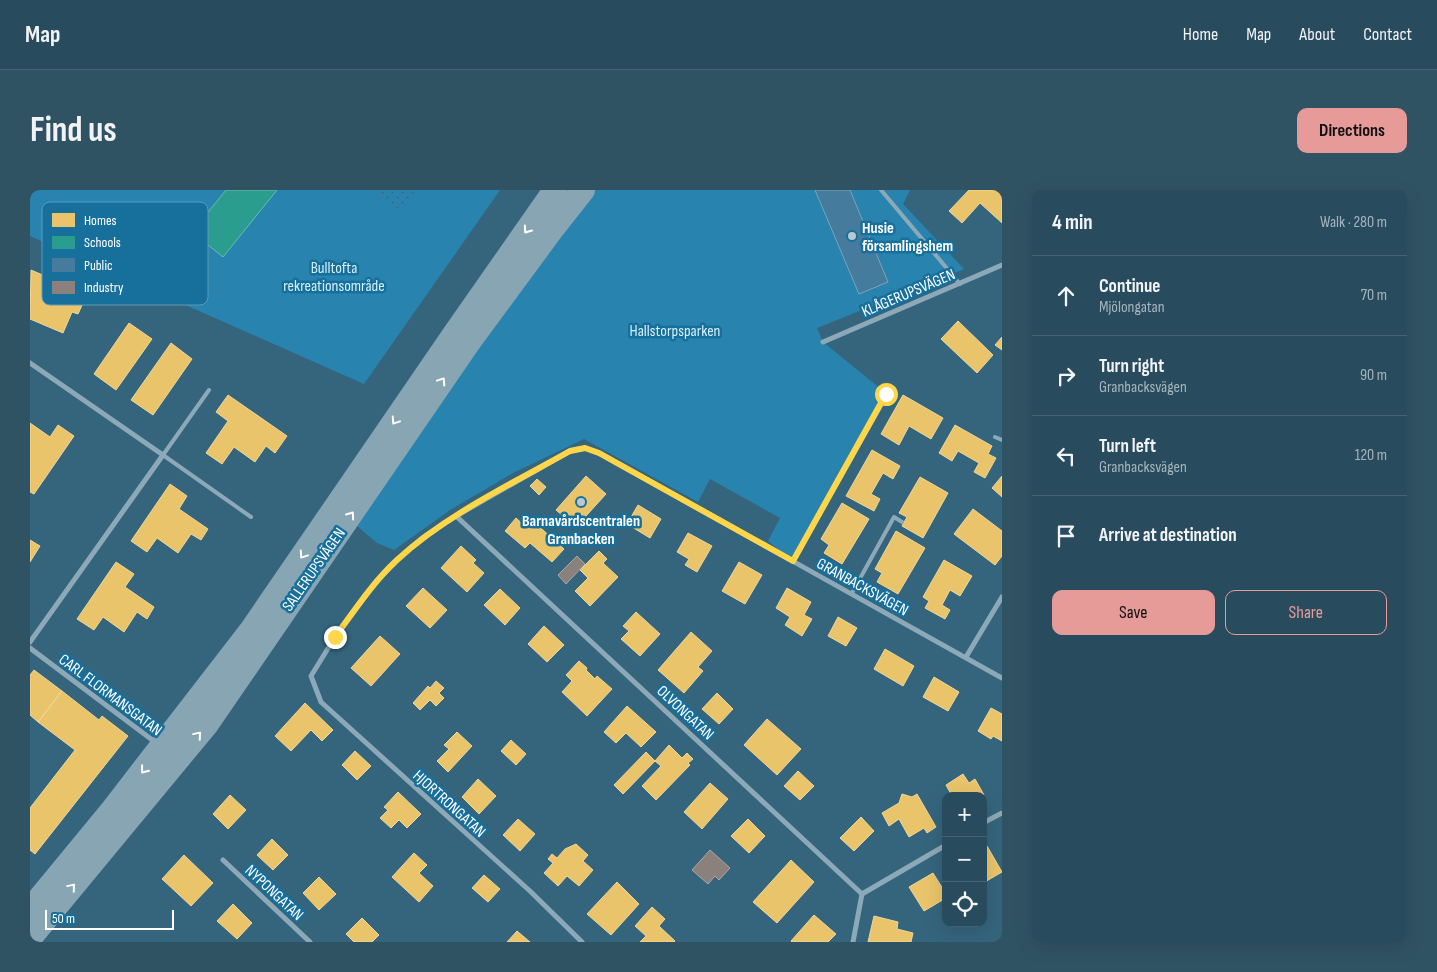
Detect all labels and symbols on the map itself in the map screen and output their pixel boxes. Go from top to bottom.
legend [42,202,208,305]
text: Homes [84,212,117,229]
place label: Husie församlingshem [862,219,953,256]
one-way arrow [524,224,533,234]
marker: Husie församlingshem [846,230,858,242]
text: Schools [84,234,121,251]
text: Public [84,257,113,274]
park label: Bulltofta rekreationsområde [283,259,385,296]
street label: KLÅGERUPSVÄGEN [859,265,958,322]
text: Industry [84,279,124,296]
park label: Hallstorpsparken [630,322,720,341]
one-way arrow [436,377,445,387]
route start [875,383,898,406]
one-way arrow [391,416,401,425]
marker: Barnavårdscentralen Granbacken [575,496,587,508]
one-way arrow [345,511,354,521]
place label: Barnavårdscentralen Granbacken [522,512,640,549]
street label: SALLERUPSVÄGEN [279,525,350,615]
one-way arrow [300,549,309,559]
street label: GRANBACKSVÄGEN [813,554,912,620]
route end [324,626,347,649]
street label: CARL FLORMANSGATAN [55,650,165,740]
street label: OLVONGATAN [652,682,717,744]
one-way arrow [192,732,201,741]
one-way arrow [141,764,149,773]
street label: HJORTRONGATAN [409,766,489,842]
street label: NYPONGATAN [241,861,307,925]
one-way arrow [67,884,75,893]
scale bar [45,907,174,930]

